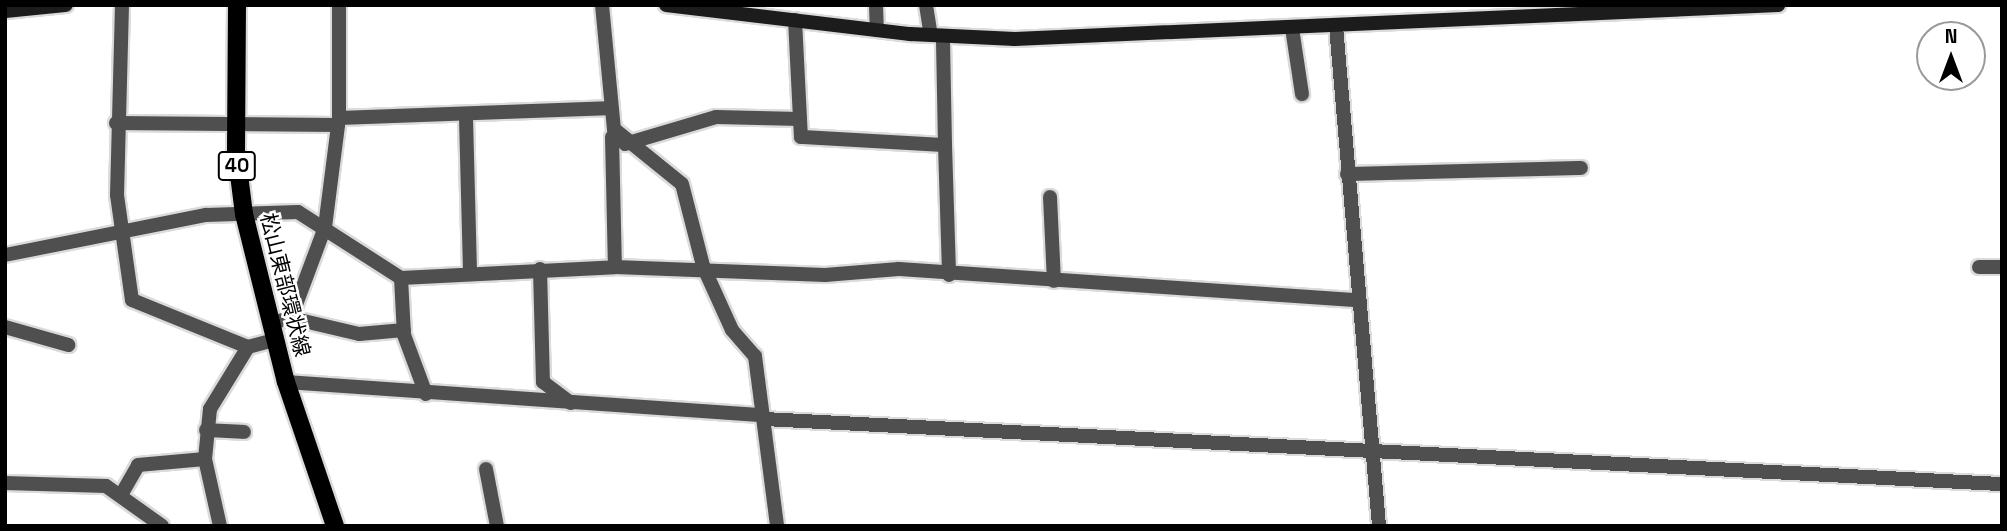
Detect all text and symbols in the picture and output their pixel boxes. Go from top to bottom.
north arrow [1916,21,1986,91]
text: N [1945,24,1957,49]
road number: 40 [218,150,256,182]
street label: 松山東部環状線 [255,211,315,359]

